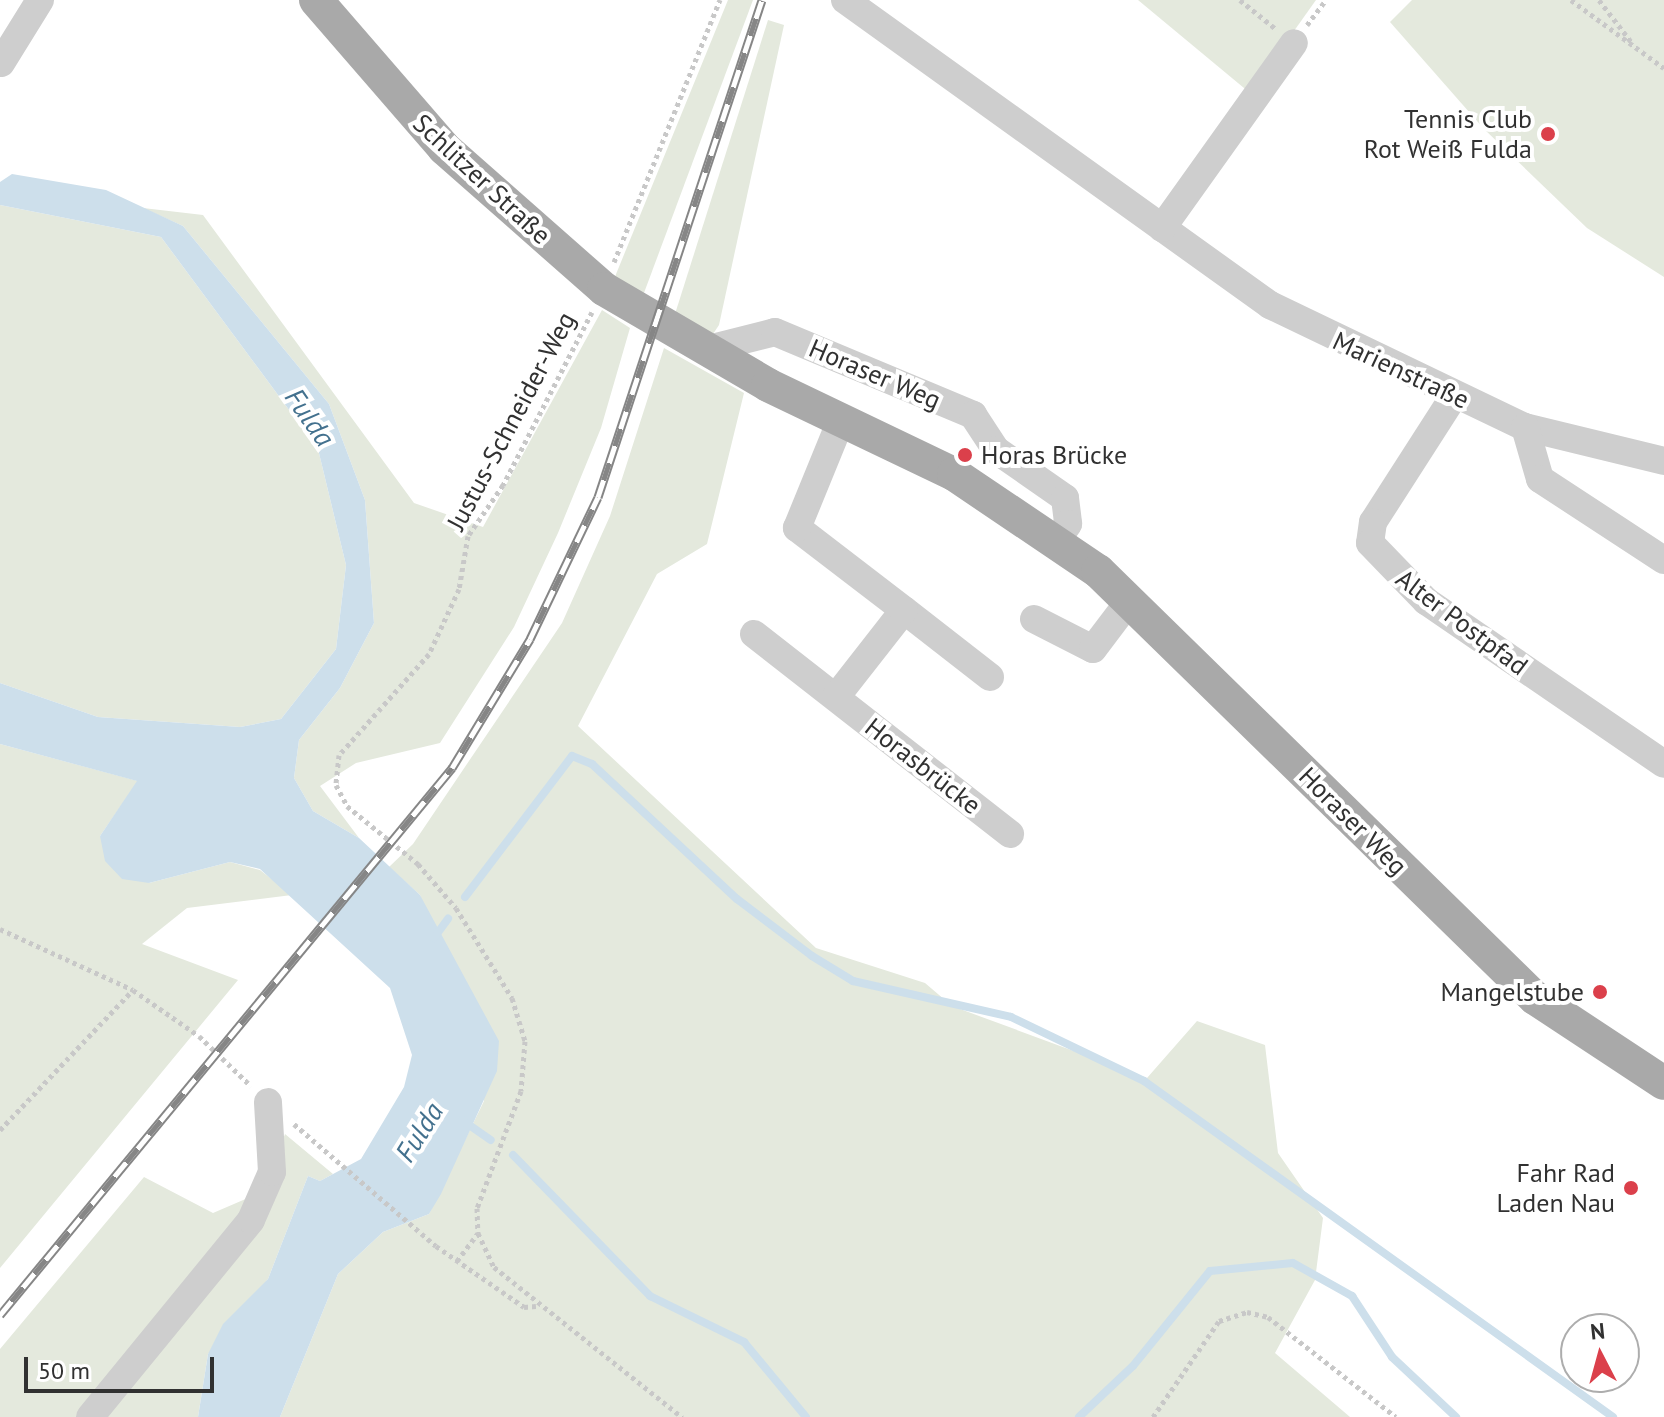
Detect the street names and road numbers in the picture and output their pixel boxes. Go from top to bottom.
street label: Schlitzer Straße [407,107,557,251]
street label: Justus-Schneider-Weg [440,307,582,535]
street label: Marienstraße [1328,325,1474,415]
street label: Horaser Weg [804,332,946,416]
street label: Alter Postpfad [1390,562,1534,682]
street label: Horasbrücke [859,711,987,821]
street label: Horaser Weg [1292,760,1414,882]

